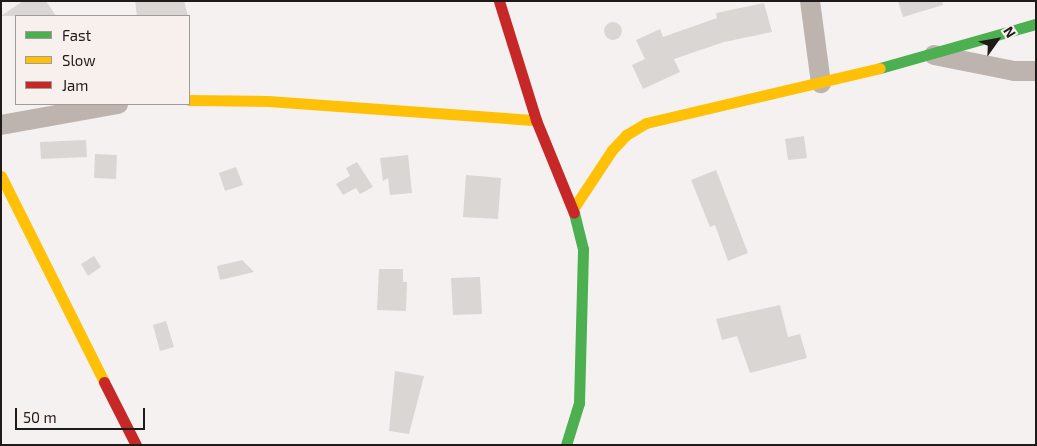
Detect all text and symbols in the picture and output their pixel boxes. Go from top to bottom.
legend [15,15,190,105]
north arrow [972,15,1022,65]
text: N [1000,23,1020,41]
text: Fast [62,26,91,44]
text: Slow [62,51,96,69]
text: Jam [62,76,88,94]
scale bar [18,398,148,430]
text: 50 m [23,408,57,426]

